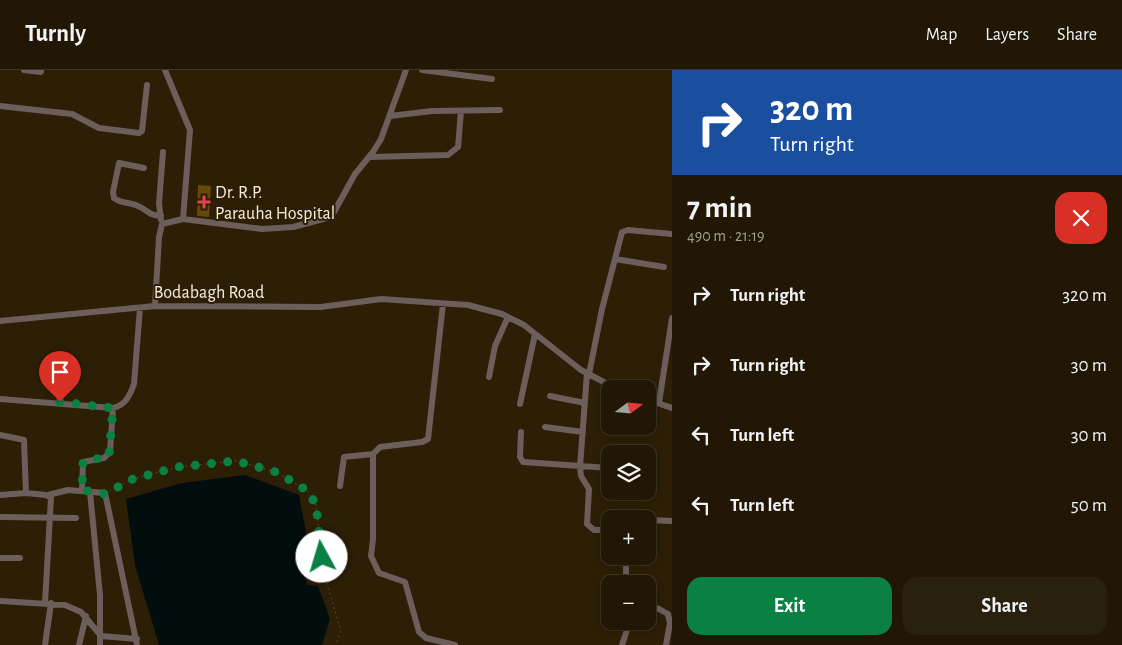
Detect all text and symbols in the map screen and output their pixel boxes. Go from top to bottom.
text: Turnly [25,22,86,46]
text: Map [926,26,957,44]
text: Layers [985,26,1029,44]
text: Share [1057,26,1097,44]
icon: right [687,90,752,155]
text: 320 m [770,92,853,127]
text: Turn right [770,133,854,155]
place label: Dr. R.P. Parauha Hospital [215,184,335,223]
button: close [1055,192,1107,244]
text: 7 min [687,193,752,223]
marker: Dr. R.P. Parauha Hospital [197,195,211,209]
text: 490 m · 21:19 [687,228,765,244]
icon: right [687,281,715,309]
street label: Bodabagh Road [154,284,264,302]
text: Turn right [730,286,805,305]
text: 320 m [1062,286,1107,305]
pin [39,351,81,402]
icon: right [687,351,715,379]
text: Turn right [730,356,805,375]
text: 30 m [1071,356,1107,375]
icon: arrive [46,358,74,386]
north arrow [601,380,656,435]
map controls [601,380,656,630]
icon: left [687,421,715,449]
text: Turn left [730,426,794,445]
text: 30 m [1071,426,1107,445]
button: layers [601,445,656,500]
icon: left [687,491,715,519]
text: Turn left [730,496,794,515]
text: 50 m [1071,496,1107,515]
button: + [601,510,656,565]
position arrow [295,530,347,582]
button: − [601,575,656,630]
button: Exit [687,577,892,635]
button: Share [902,577,1107,635]

